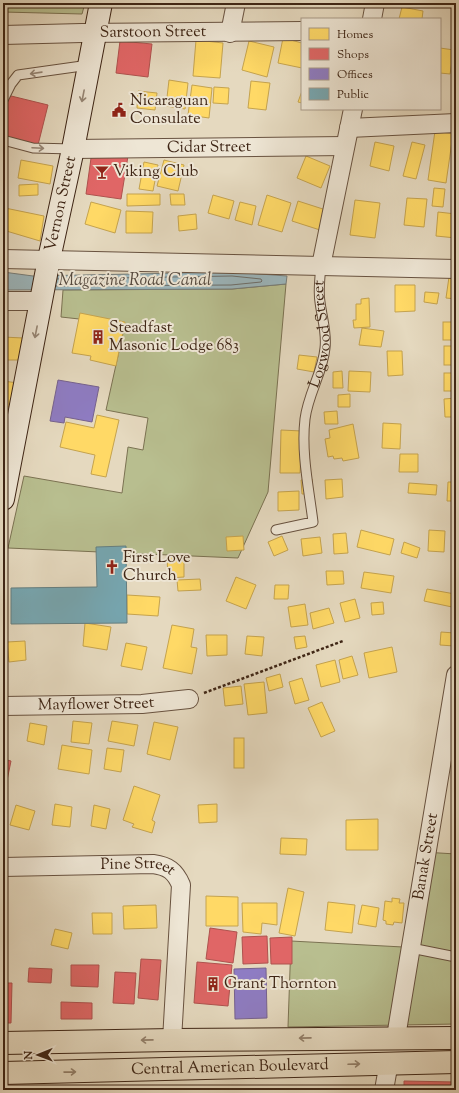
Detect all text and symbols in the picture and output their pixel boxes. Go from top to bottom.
legend [301,18,441,110]
street label: Sarstoon Street [100,20,207,44]
text: Homes [337,26,373,44]
text: Shops [337,46,369,64]
text: Offices [337,66,373,84]
one-way arrow [30,69,43,77]
text: Public [337,86,370,104]
one-way arrow [79,89,87,102]
place label: Nicaraguan Consulate [130,90,209,131]
public building icon: Nicaraguan Consulate [111,102,127,118]
street label: Cidar Street [167,136,252,159]
one-way arrow [31,144,44,152]
street label: Vernon Street [39,153,83,254]
place label: Viking Club [113,161,199,184]
bar icon: Viking Club [94,164,110,180]
water label: Magazine Road Canal [58,269,212,293]
street label: Logwood Street [303,279,337,391]
place label: Steadfast Masonic Lodge 683 [109,317,239,358]
one-way arrow [31,325,39,338]
building icon: Steadfast Masonic Lodge 683 [90,329,106,345]
place label: First Love Church [123,547,191,588]
church icon: First Love Church [104,559,120,575]
street label: Mayflower Street [38,691,156,717]
street label: Banak Street [407,811,445,902]
street label: Pine Street [100,852,181,882]
place label: Grant Thornton [224,973,337,996]
building icon: Grant Thornton [205,976,221,992]
one-way arrow [299,1034,312,1042]
north arrow [18,1035,58,1075]
one-way arrow [141,1036,154,1044]
text: N [21,1050,37,1061]
street label: Central American Boulevard [131,1054,329,1081]
one-way arrow [347,1060,360,1067]
one-way arrow [63,1068,76,1076]

